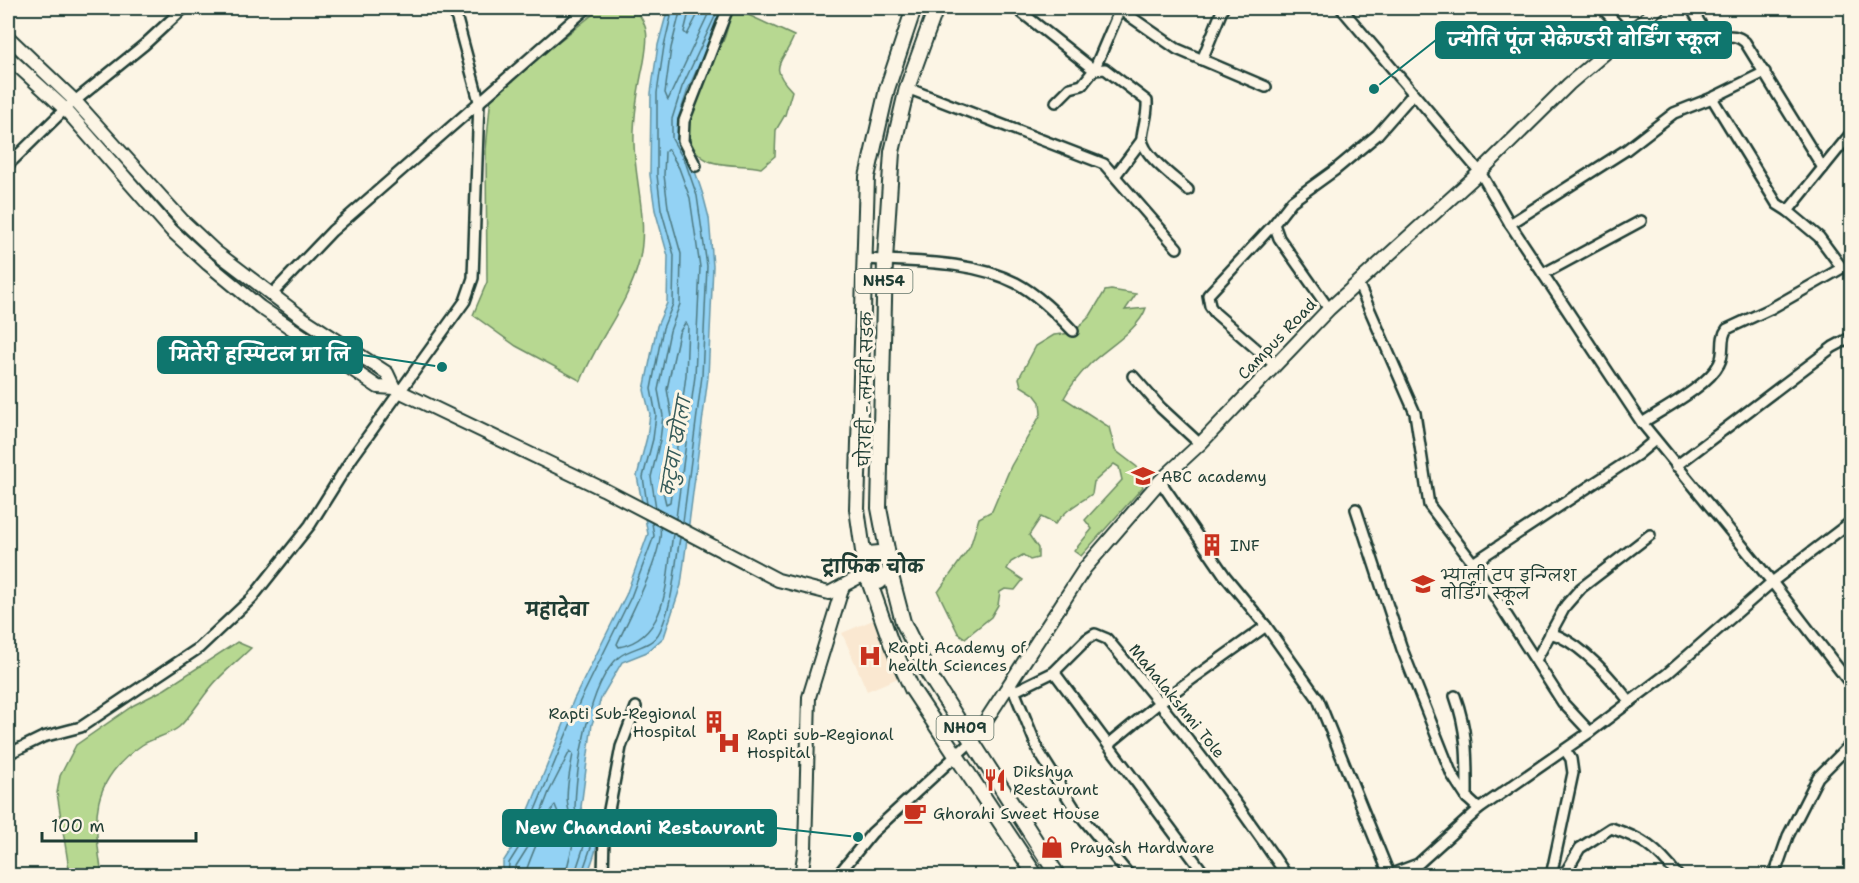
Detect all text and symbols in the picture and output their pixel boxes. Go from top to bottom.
callout: ज्योति पूंज सेकेण्डरी वोर्डिंग स्कूल [1436,22,1731,58]
text: ज्योति पूंज सेकेण्डरी वोर्डिंग स्कूल [1446,23,1722,54]
road number: NH54 [856,269,912,293]
street label: Campus Road [1233,294,1321,384]
street label: घोराही - लमही सडक [851,310,878,468]
callout: मितेरी हस्पिटल प्रा लि [158,337,362,373]
text: मितेरी हस्पिटल प्रा लि [168,340,352,367]
water label: कटुवा खोला [654,391,699,499]
school or university icon: ABC academy [1130,463,1156,489]
place label: ABC academy [1161,466,1267,487]
building icon: INF [1199,532,1225,558]
place label: INF [1230,535,1260,556]
district label: ट्राफिक चोक [820,552,925,579]
place label: भ्याली टप इन्ग्लिश वोर्डिंग स्कूल [1440,564,1577,606]
school or university icon: भ्याली टप इन्ग्लिश वोर्डिंग स्कूल [1410,571,1436,597]
district label: महादेवा [524,595,590,622]
place label: Rapti Academy of health Sciences [888,637,1027,676]
street label: Mahalakshmi Tole [1124,640,1230,762]
hospital icon: Rapti Academy of health Sciences [857,643,883,669]
place label: Rapti Sub-Regional Hospital [549,703,696,742]
building icon: Rapti Sub-Regional Hospital [701,709,727,735]
road number: NH09 [936,716,994,740]
place label: Rapti sub-Regional Hospital [747,724,894,763]
hospital icon: Rapti sub-Regional Hospital [716,730,742,756]
place label: Dikshya Restaurant [1013,761,1099,800]
restaurant icon: Dikshya Restaurant [982,767,1008,793]
cafe icon: Ghorahi Sweet House [902,800,928,826]
place label: Ghorahi Sweet House [933,803,1100,824]
scale bar [42,805,196,843]
callout: New Chandani Restaurant [503,810,776,846]
text: 100 m [51,814,105,838]
text: New Chandani Restaurant [515,816,765,840]
shop icon: Prayash Hardware [1039,834,1065,860]
place label: Prayash Hardware [1070,837,1215,858]

